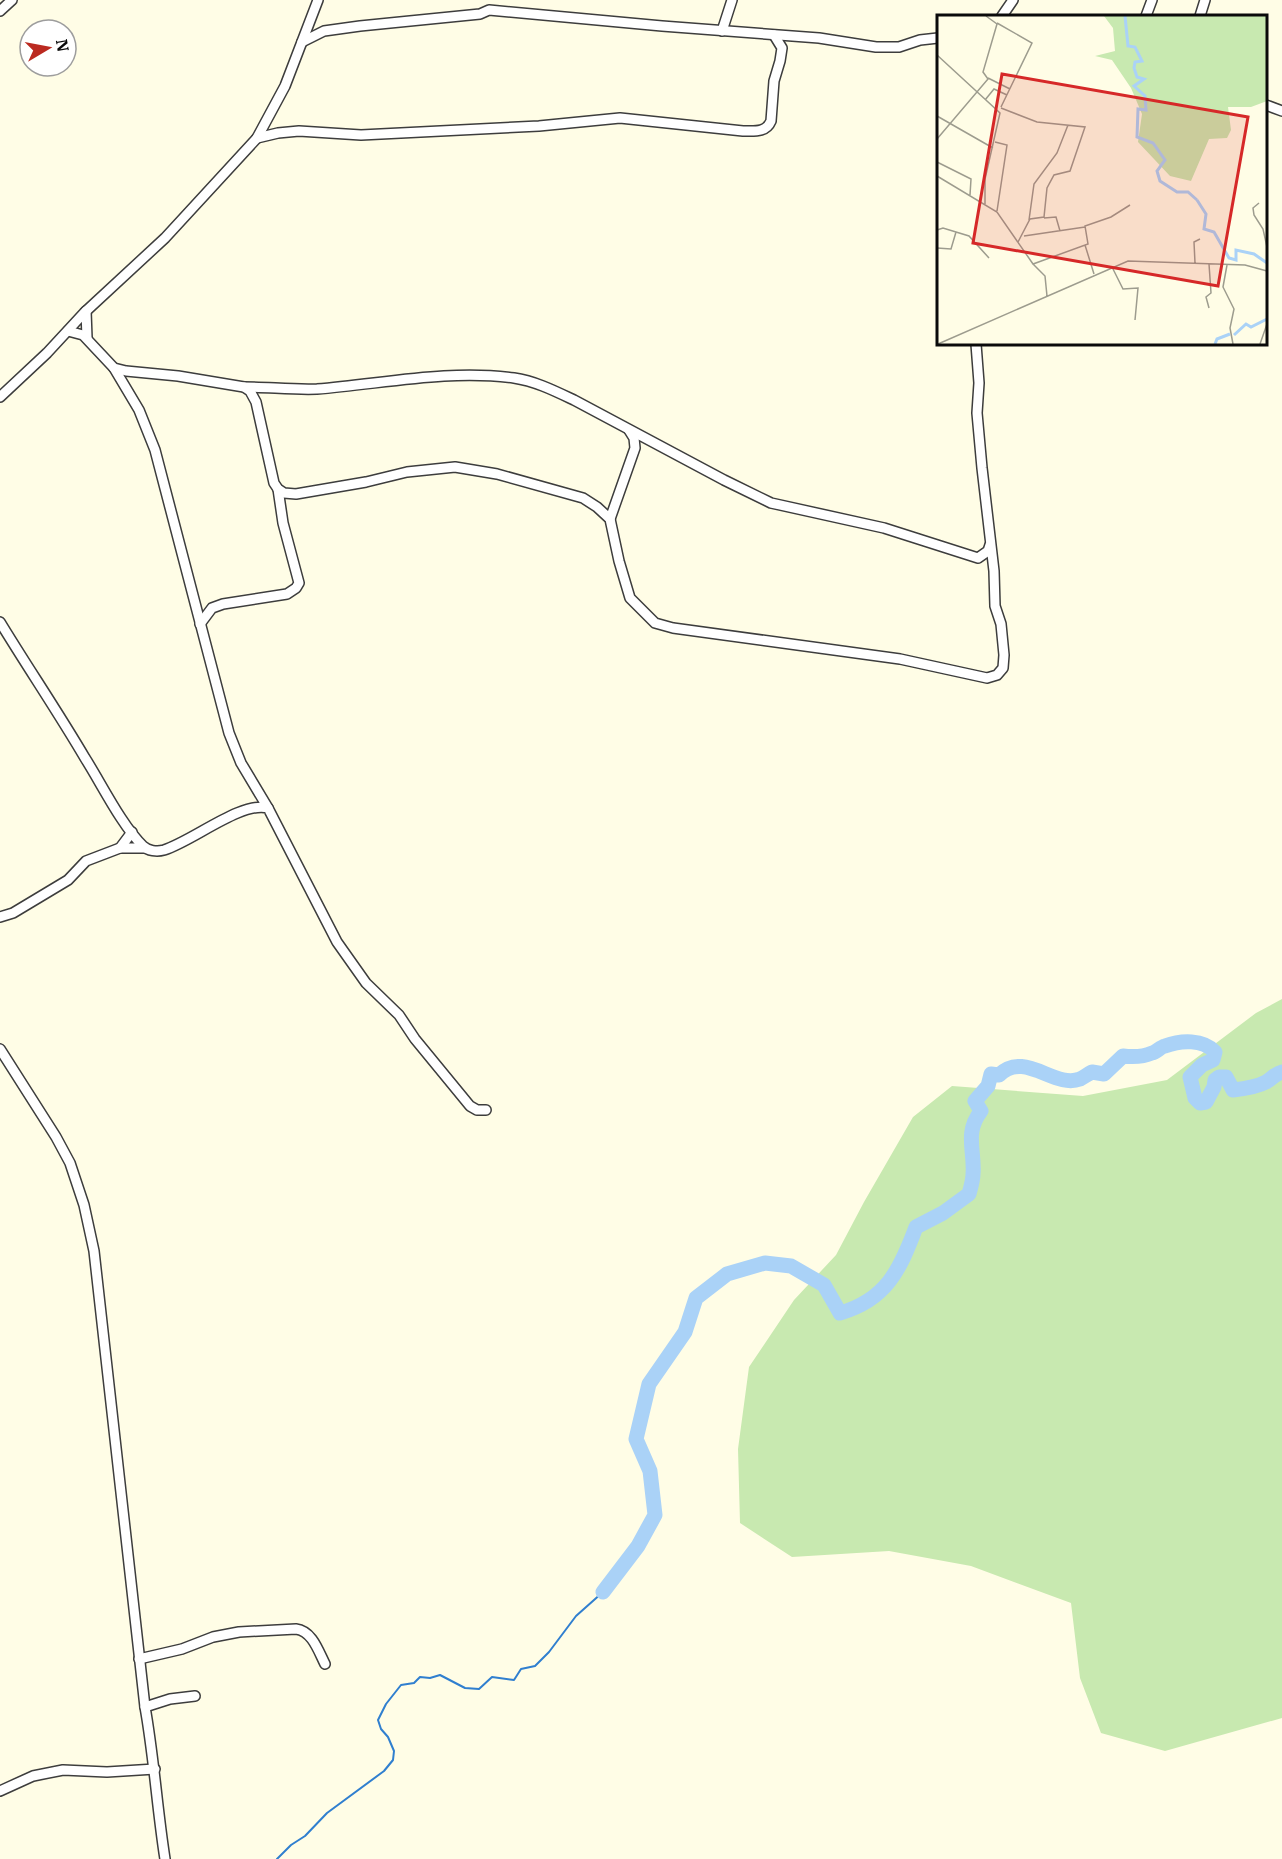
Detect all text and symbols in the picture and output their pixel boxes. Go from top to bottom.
inset map [937,15,1267,345]
north arrow [18,18,78,78]
text: N [52,37,74,53]

